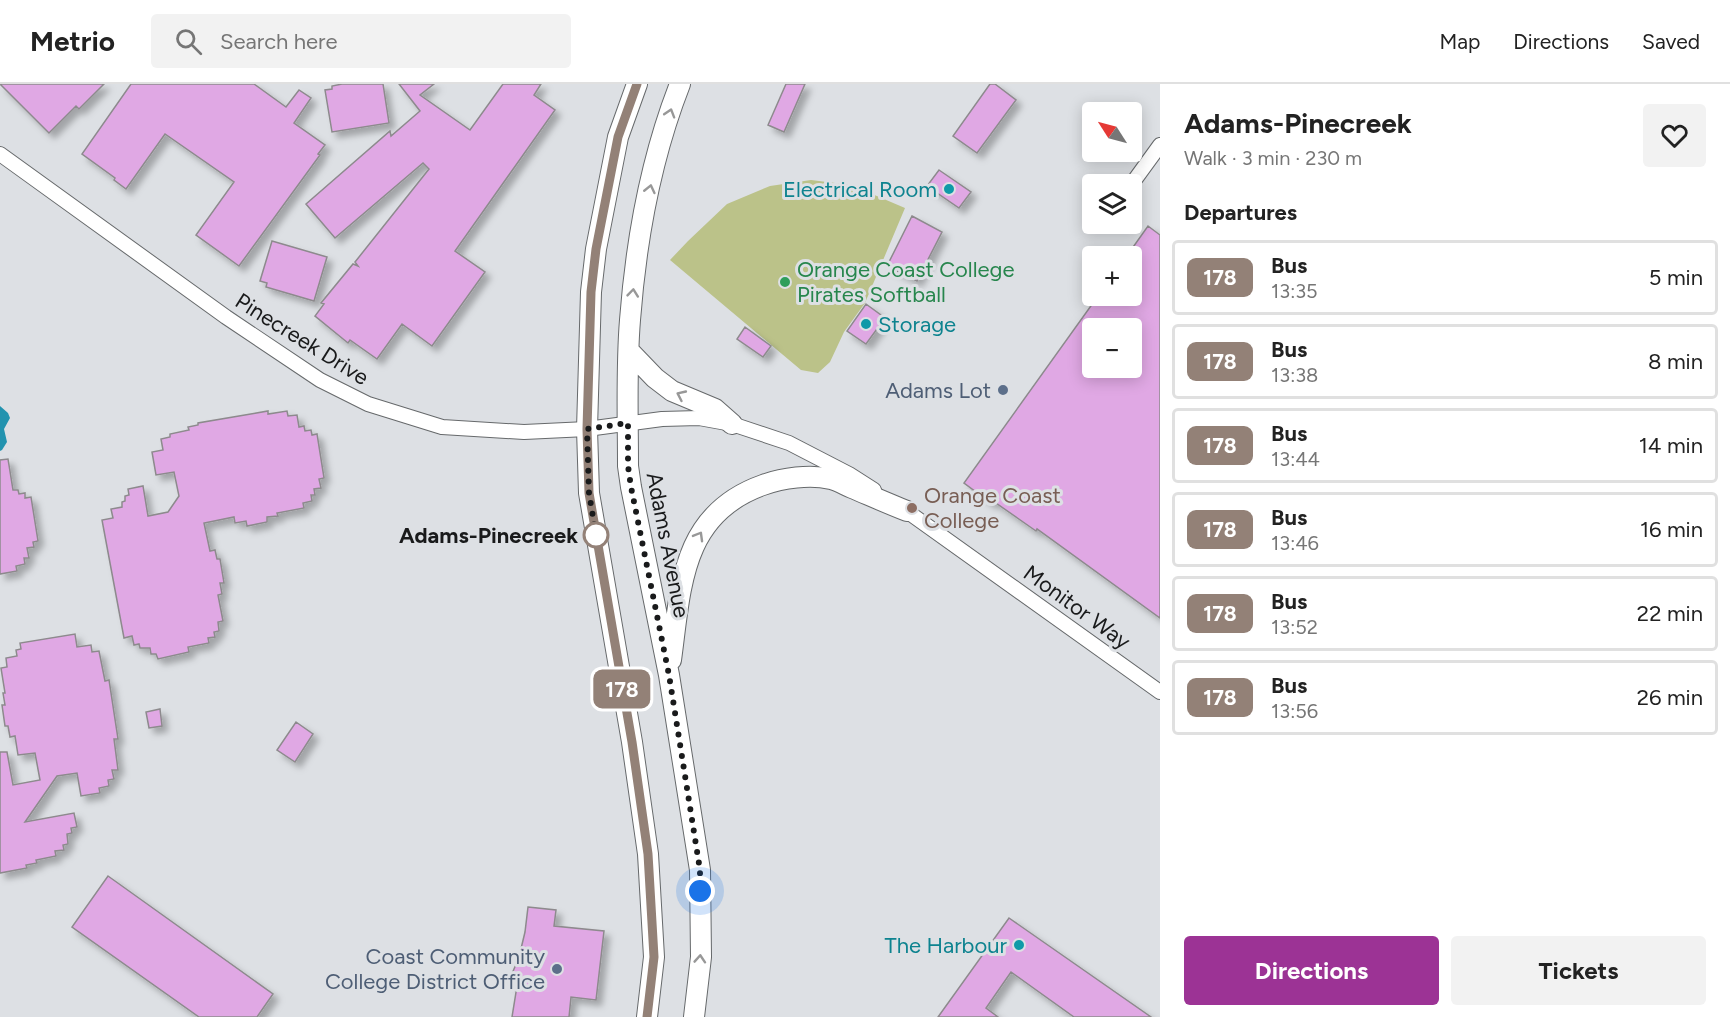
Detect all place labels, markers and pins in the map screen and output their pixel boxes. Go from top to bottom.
place label: Electrical Room [783,176,937,203]
marker: Electrical Room [942,182,956,196]
place label: Orange Coast College Pirates Softball [797,256,1014,308]
marker: Orange Coast College Pirates Softball [778,275,792,289]
place label: Storage [878,311,956,338]
marker: Storage [859,317,873,331]
place label: Adams Lot [885,377,991,404]
marker: Adams Lot [996,383,1010,397]
place label: Orange Coast College [924,482,1061,534]
marker: Orange Coast College [905,501,919,515]
place label: Adams-Pinecreek [399,522,578,549]
marker: Adams-Pinecreek [583,522,609,548]
place label: The Harbour [885,932,1008,959]
marker: The Harbour [1012,938,1026,952]
place label: Coast Community College District Office [325,943,545,995]
marker: Coast Community College District Office [550,962,564,976]

